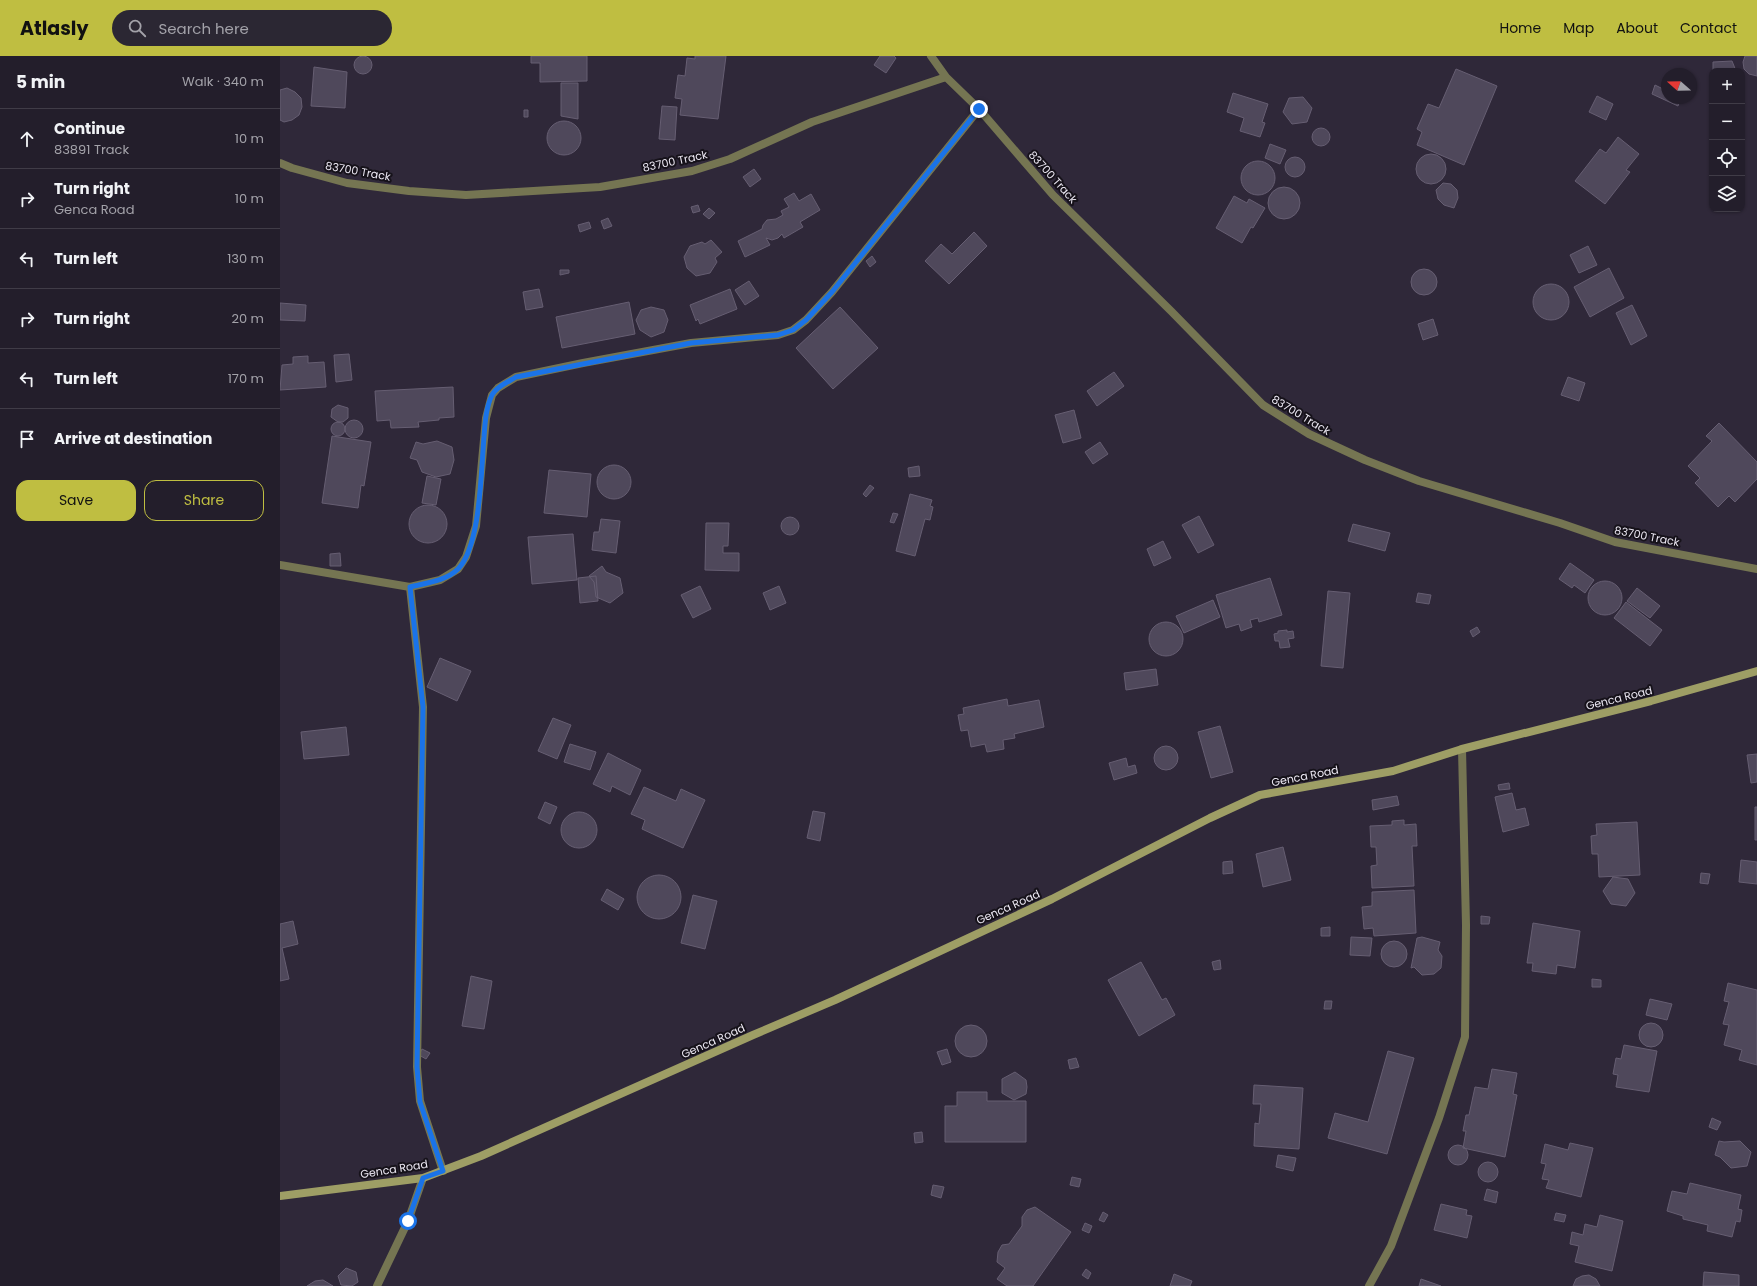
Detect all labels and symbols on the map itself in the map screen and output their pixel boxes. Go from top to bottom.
north arrow [1661,68,1697,104]
route end [970,100,988,118]
street label: 83700 Track [641,146,709,176]
street label: 83700 Track [1025,147,1081,207]
street label: 83700 Track [324,157,392,185]
street label: 83700 Track [1269,391,1334,439]
street label: 83700 Track [1613,522,1681,550]
street label: Genca Road [1584,682,1654,714]
street label: Genca Road [1270,762,1340,790]
street label: Genca Road [974,886,1042,928]
street label: Genca Road [679,1020,747,1062]
street label: Genca Road [359,1156,429,1182]
route start [399,1212,417,1230]

